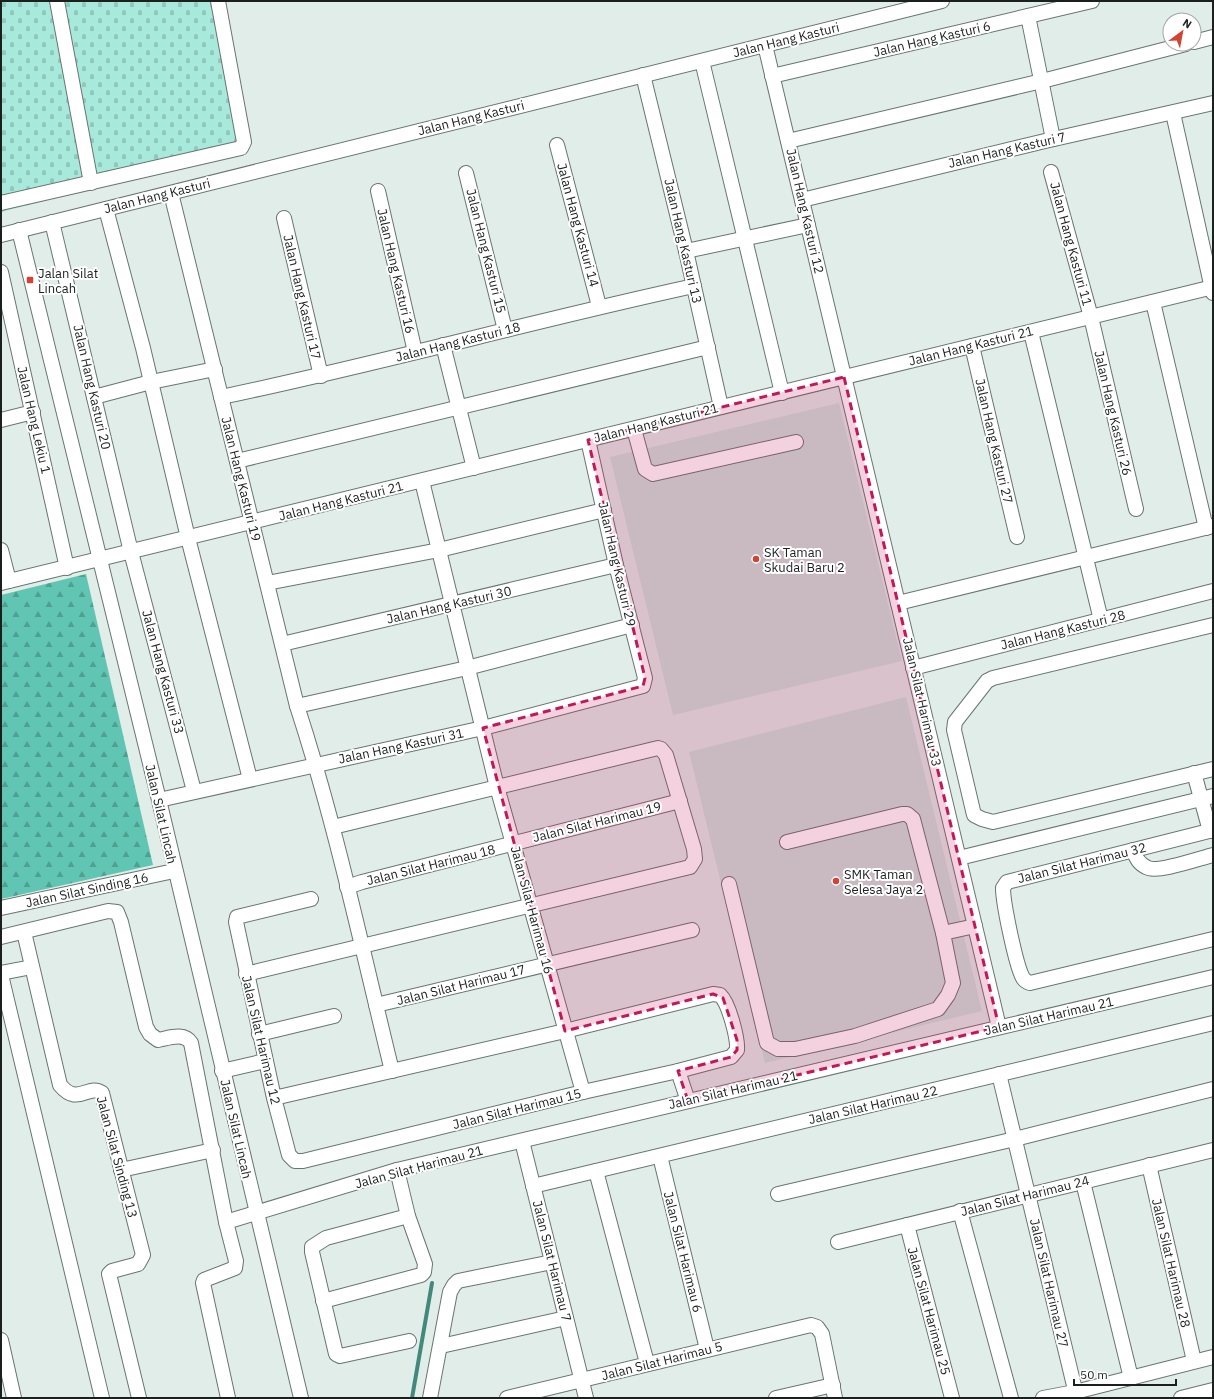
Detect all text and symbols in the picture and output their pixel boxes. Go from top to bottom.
north arrow [1162,12,1202,52]
text: N [1180,15,1194,32]
street label: Jalan Hang Kasturi 6 [872,17,992,61]
street label: Jalan Hang Kasturi [731,19,841,61]
street label: Jalan Hang Kasturi [416,97,526,139]
street label: Jalan Hang Kasturi 7 [947,128,1067,172]
street label: Jalan Hang Kasturi 12 [782,147,828,275]
street label: Jalan Hang Kasturi 14 [553,161,603,289]
street label: Jalan Hang Kasturi [102,175,212,217]
street label: Jalan Hang Kasturi 13 [660,177,706,305]
street label: Jalan Hang Kasturi 11 [1046,180,1096,308]
street label: Jalan Hang Kasturi 15 [462,187,510,315]
street label: Jalan Hang Kasturi 16 [373,207,419,335]
street label: Jalan Hang Kasturi 17 [279,233,325,361]
place label: Jalan Silat Lincah [38,265,98,297]
marker: Jalan Silat Lincah [25,275,35,285]
street label: Jalan Hang Kasturi 18 [394,318,522,366]
street label: Jalan Hang Kasturi 21 [907,322,1035,370]
street label: Jalan Hang Kasturi 20 [69,323,115,451]
street label: Jalan Hang Kasturi 26 [1090,349,1136,477]
street label: Jalan Hang Lekiu 1 [13,365,55,476]
street label: Jalan Hang Kasturi 27 [971,377,1017,505]
street label: Jalan Hang Kasturi 21 [592,399,720,447]
street label: Jalan Hang Kasturi 19 [217,415,265,543]
street label: Jalan Hang Kasturi 21 [277,477,405,525]
street label: Jalan Hang Kasturi 29 [594,500,640,628]
place label: SK Taman Skudai Baru 2 [764,544,845,576]
marker: SK Taman Skudai Baru 2 [751,554,761,564]
street label: Jalan Hang Kasturi 30 [385,582,513,628]
street label: Jalan Hang Kasturi 28 [999,606,1127,654]
street label: Jalan Hang Kasturi 33 [138,608,188,736]
street label: Jalan Silat Harimau 33 [899,636,945,768]
street label: Jalan Hang Kasturi 31 [337,724,465,768]
street label: Jalan Silat Lincah [141,763,181,865]
street label: Jalan Silat Harimau 19 [531,798,663,846]
street label: Jalan Silat Harimau 32 [1016,839,1148,887]
street label: Jalan Silat Harimau 18 [365,841,497,889]
street label: Jalan Silat Harimau 16 [507,844,557,976]
place label: SMK Taman Selesa Jaya 2 [844,866,923,898]
street label: Jalan Silat Sinding 16 [24,869,150,911]
marker: SMK Taman Selesa Jaya 2 [831,876,841,886]
street label: Jalan Silat Harimau 17 [395,961,527,1009]
street label: Jalan Silat Harimau 12 [238,974,284,1106]
street label: Jalan Silat Harimau 21 [983,993,1115,1039]
street label: Jalan Silat Harimau 21 [667,1067,799,1113]
street label: Jalan Silat Lincah [216,1078,256,1180]
street label: Jalan Silat Harimau 22 [807,1082,939,1128]
street label: Jalan Silat Harimau 15 [451,1085,583,1133]
street label: Jalan Silat Sinding 13 [93,1094,141,1220]
street label: Jalan Silat Harimau 21 [353,1142,485,1192]
street label: Jalan Silat Harimau 24 [959,1172,1091,1220]
street label: Jalan Silat Harimau 6 [660,1190,706,1314]
street label: Jalan Silat Harimau 28 [1148,1197,1194,1329]
street label: Jalan Silat Harimau 7 [529,1199,575,1323]
street label: Jalan Silat Harimau 27 [1026,1217,1072,1349]
street label: Jalan Silat Harimau 25 [904,1245,954,1377]
street label: Jalan Silat Harimau 5 [600,1338,724,1384]
scale bar [1074,1361,1176,1387]
text: 50 m [1080,1367,1108,1382]

